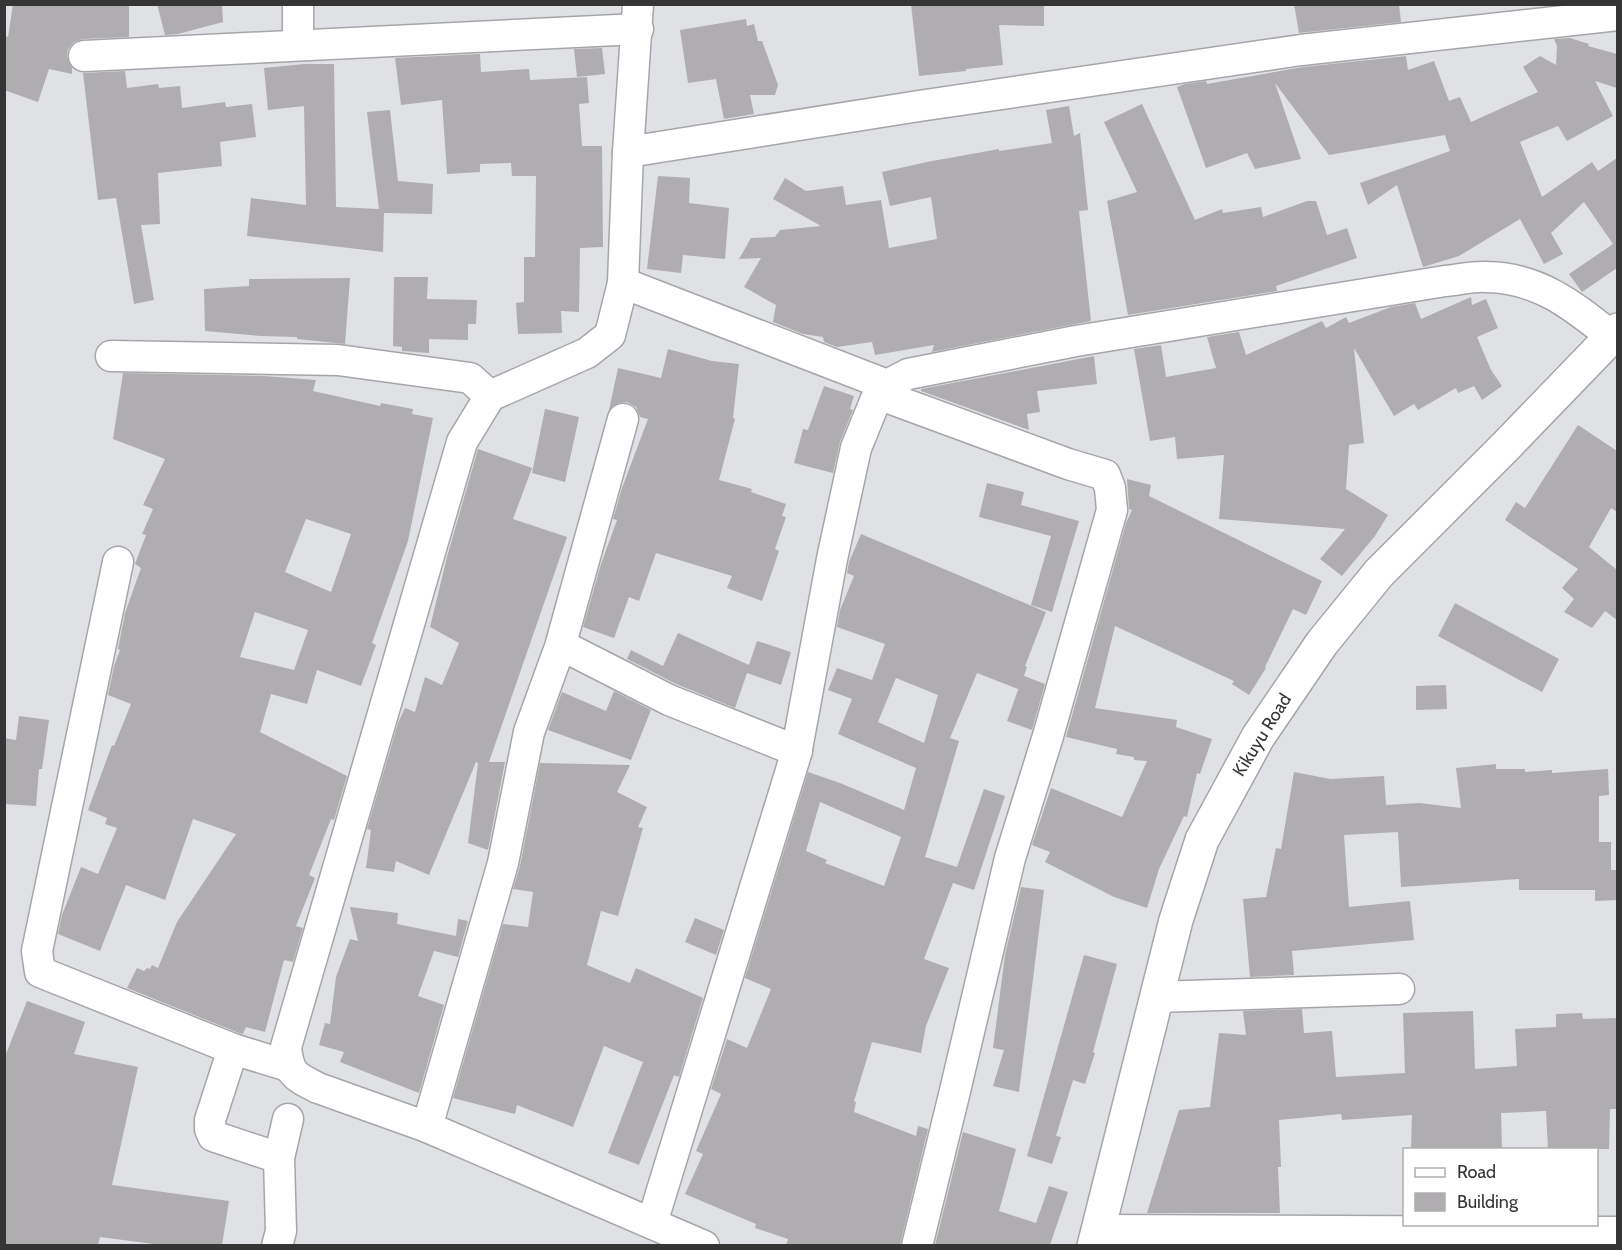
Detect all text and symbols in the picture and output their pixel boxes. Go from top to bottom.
street label: Kikuyu Road [1228,690,1296,780]
legend [1403,1148,1598,1226]
text: Road [1457,1161,1496,1183]
text: Building [1457,1191,1519,1213]

